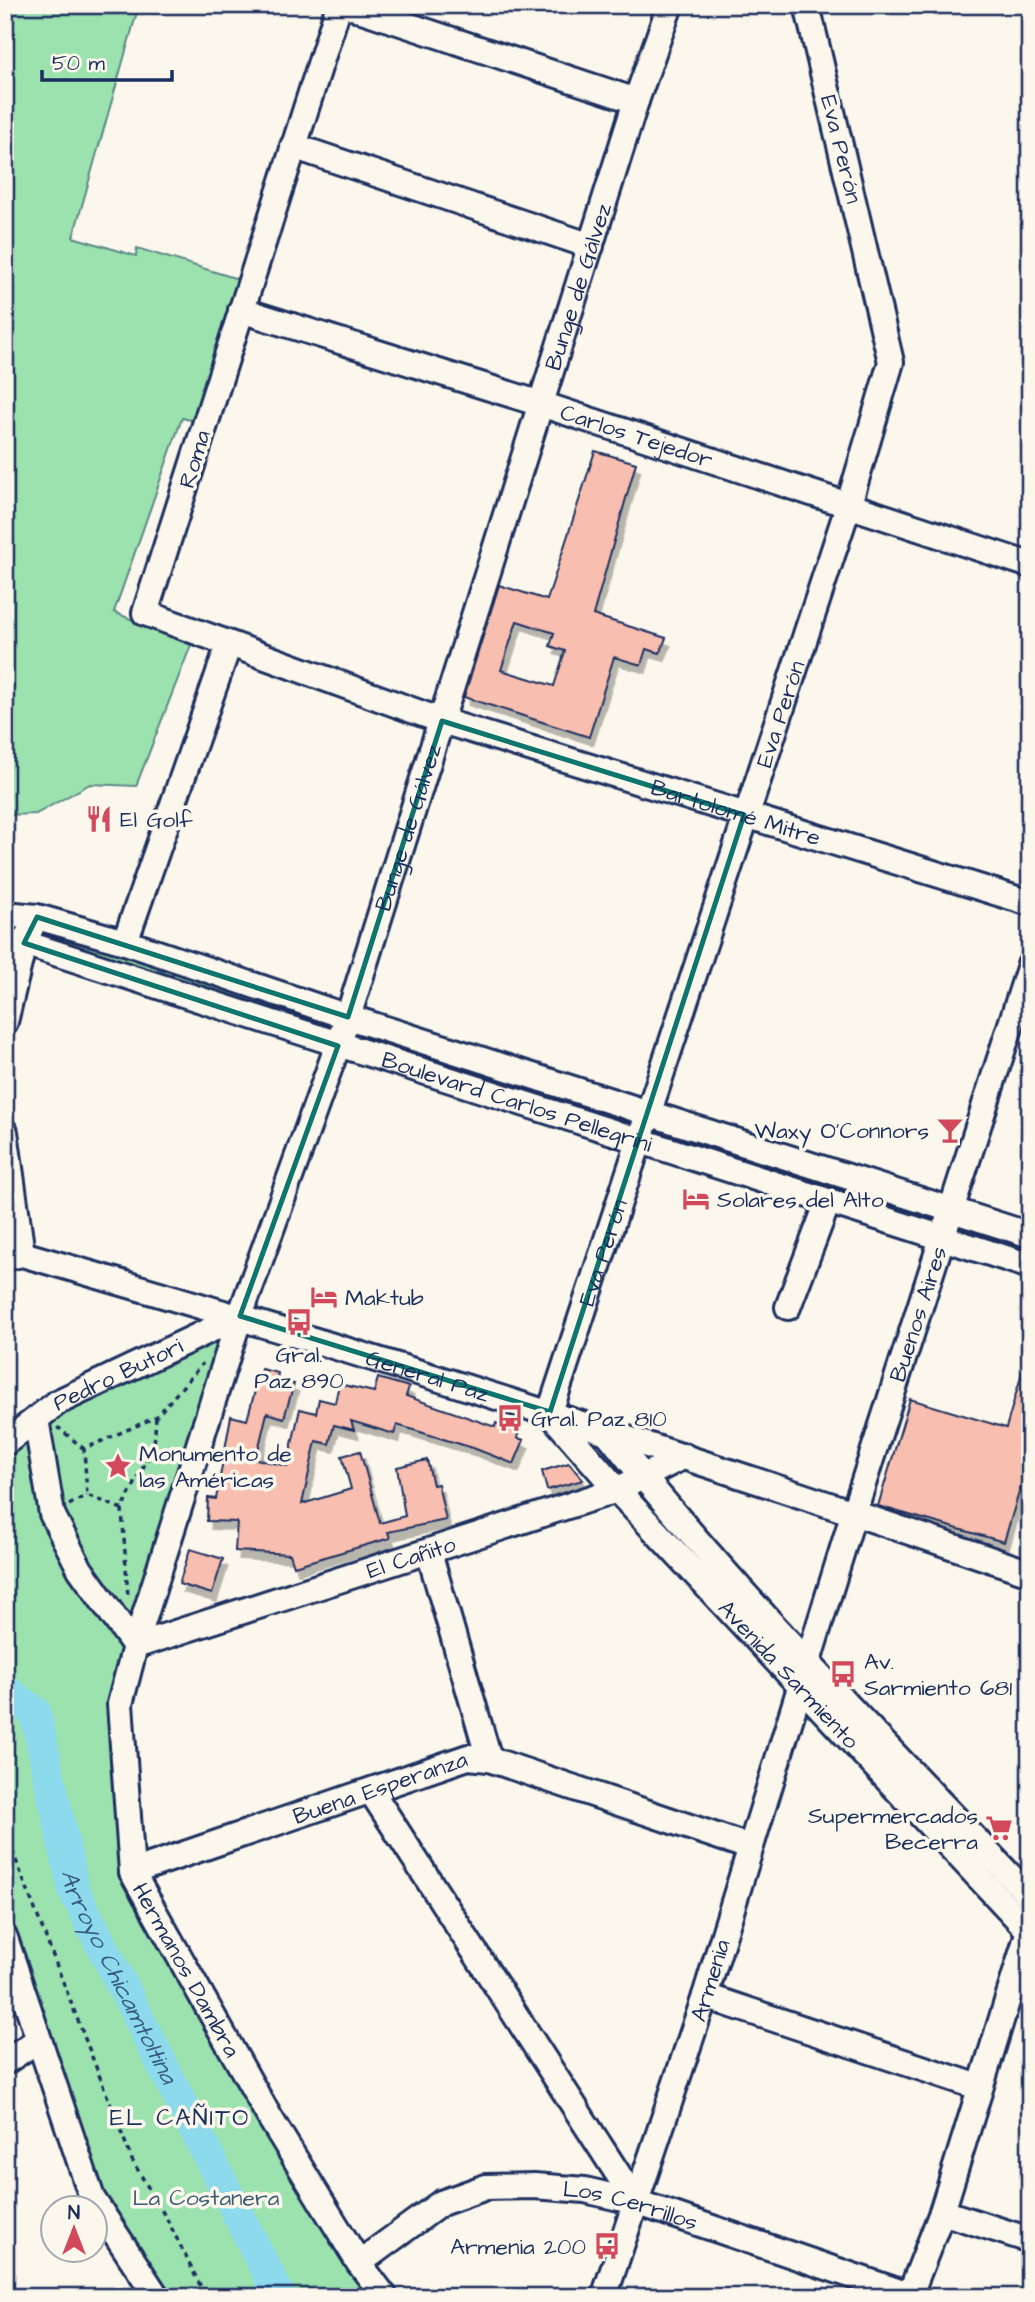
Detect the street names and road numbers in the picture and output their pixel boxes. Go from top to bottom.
street label: Eva Perón [812,92,870,207]
street label: Bunge de Gálvez [537,199,620,374]
street label: Carlos Tejedor [556,396,717,477]
street label: Roma [171,426,219,492]
street label: Eva Perón [748,657,813,772]
street label: Bunge de Gálvez [367,739,450,915]
street label: Bartolomé Mitre [647,772,825,854]
street label: Boulevard Carlos Pellegrini [378,1044,657,1161]
street label: Eva Perón [571,1195,636,1310]
street label: Buenos Aires [882,1242,955,1386]
street label: Pedro Butori [48,1330,189,1419]
street label: General Paz [362,1342,494,1411]
street label: El Cañito [363,1528,460,1587]
street label: Avenida Sarmiento [710,1593,866,1756]
street label: Buena Esperanza [289,1743,472,1833]
street label: Hermanos Dambra [124,1877,248,2064]
street label: Armenia [683,1935,739,2026]
street label: Los Cerrillos [562,2173,702,2239]

